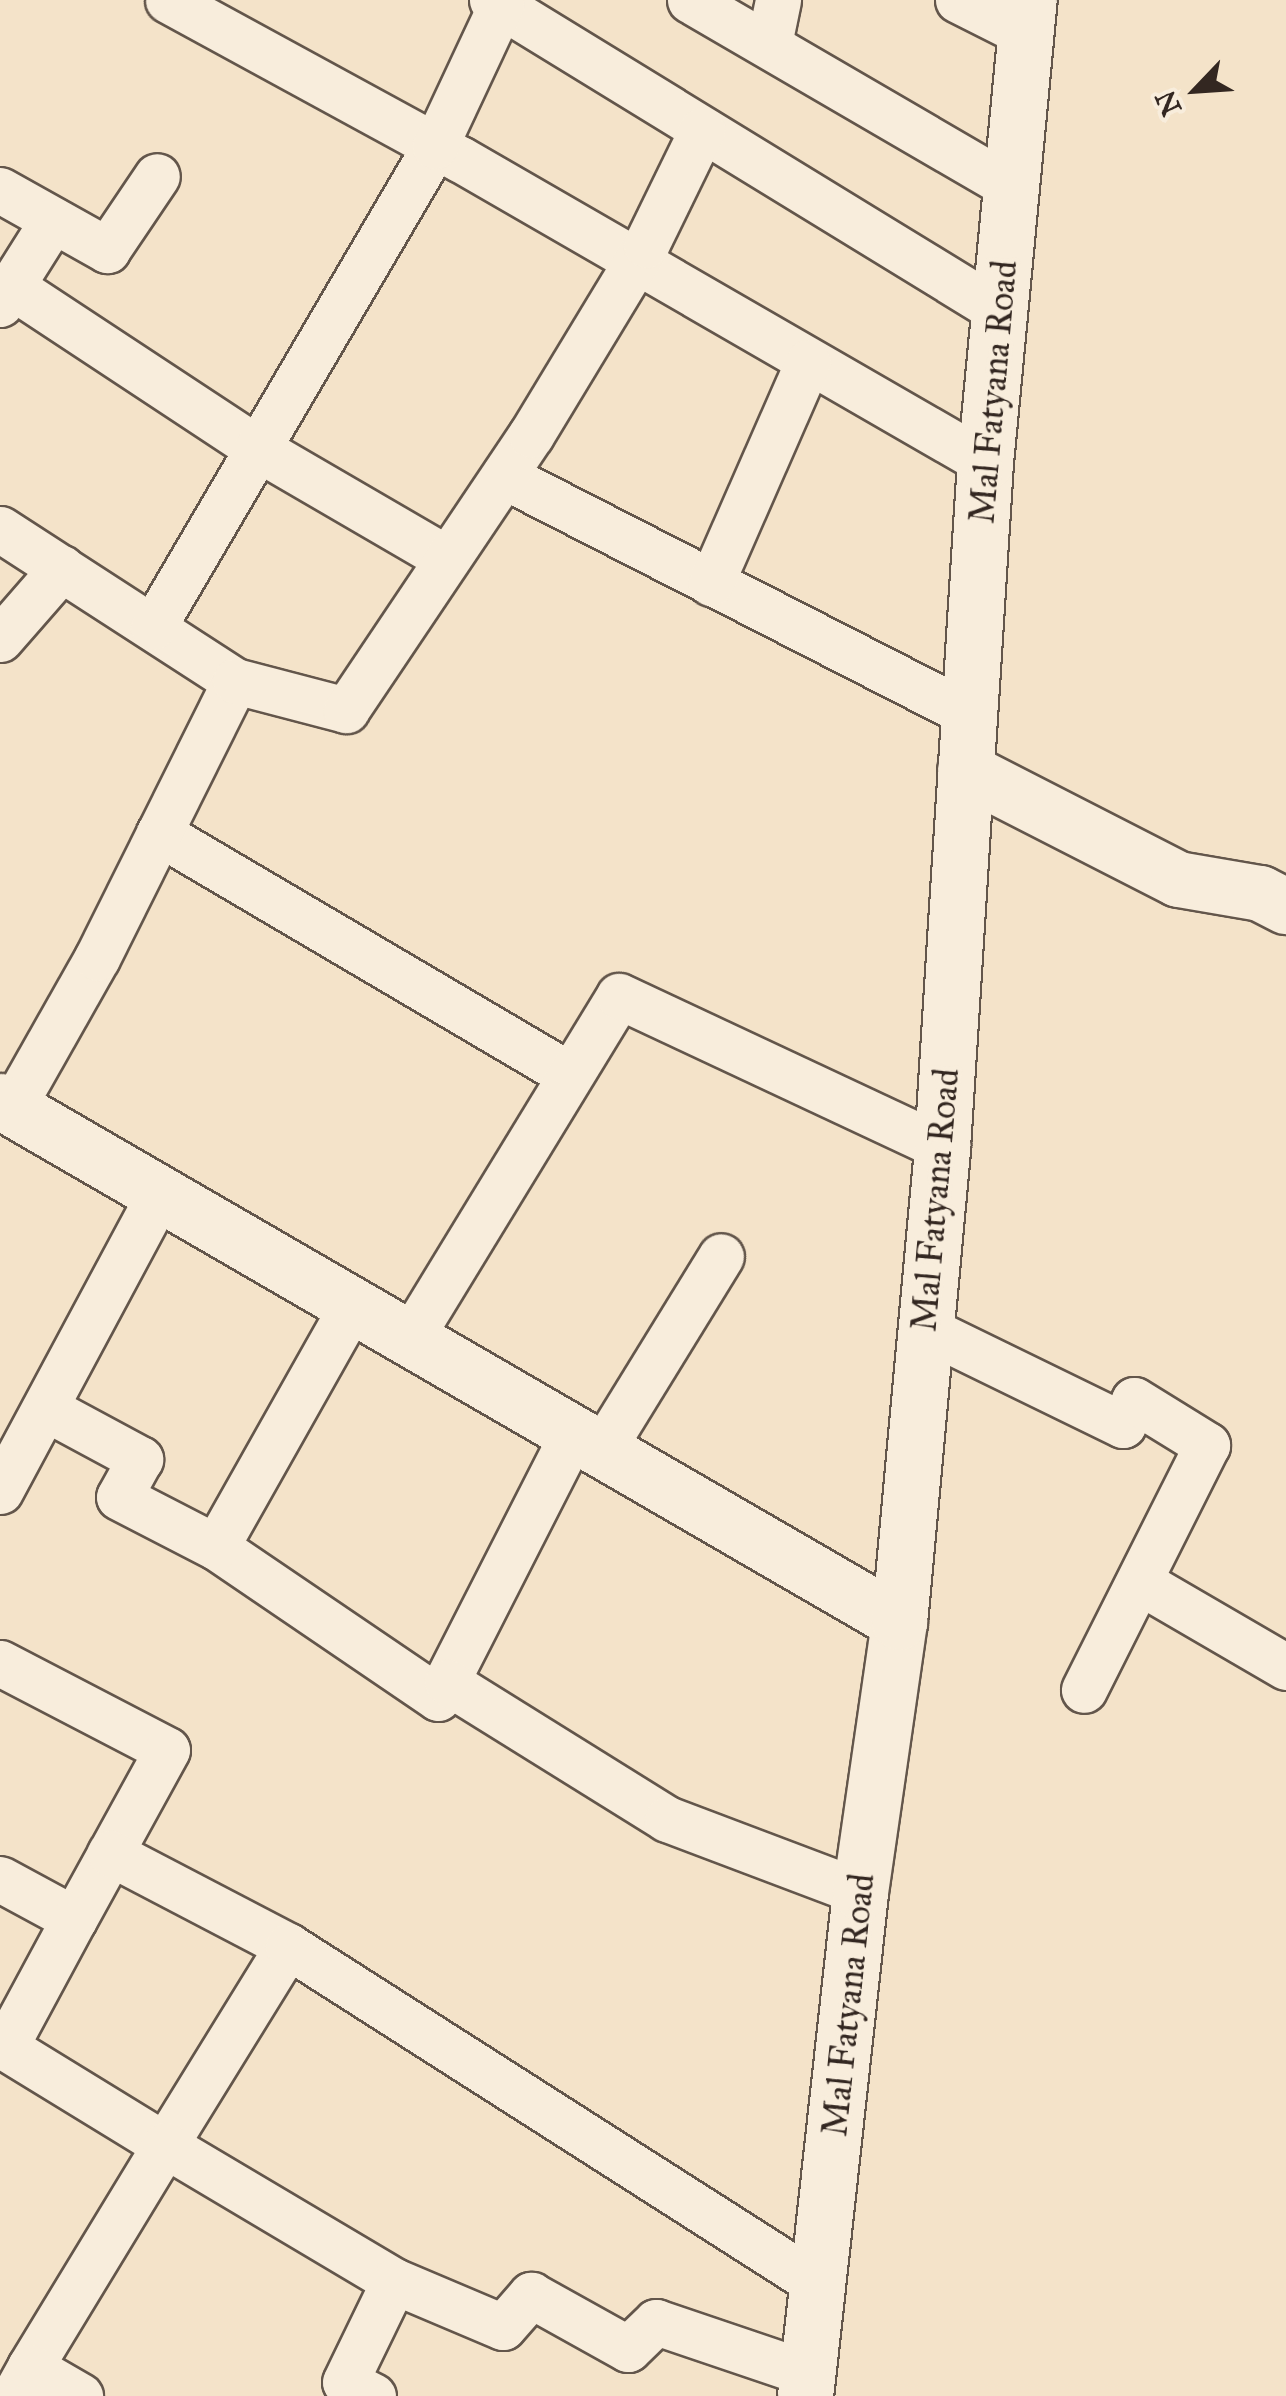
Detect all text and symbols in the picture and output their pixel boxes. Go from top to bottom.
north arrow [1146,40,1246,140]
text: N [1147,85,1189,121]
street label: Mal Fatyana Road [962,259,1026,525]
street label: Mal Fatyana Road [904,1067,968,1333]
street label: Mal Fatyana Road [814,1872,884,2138]

